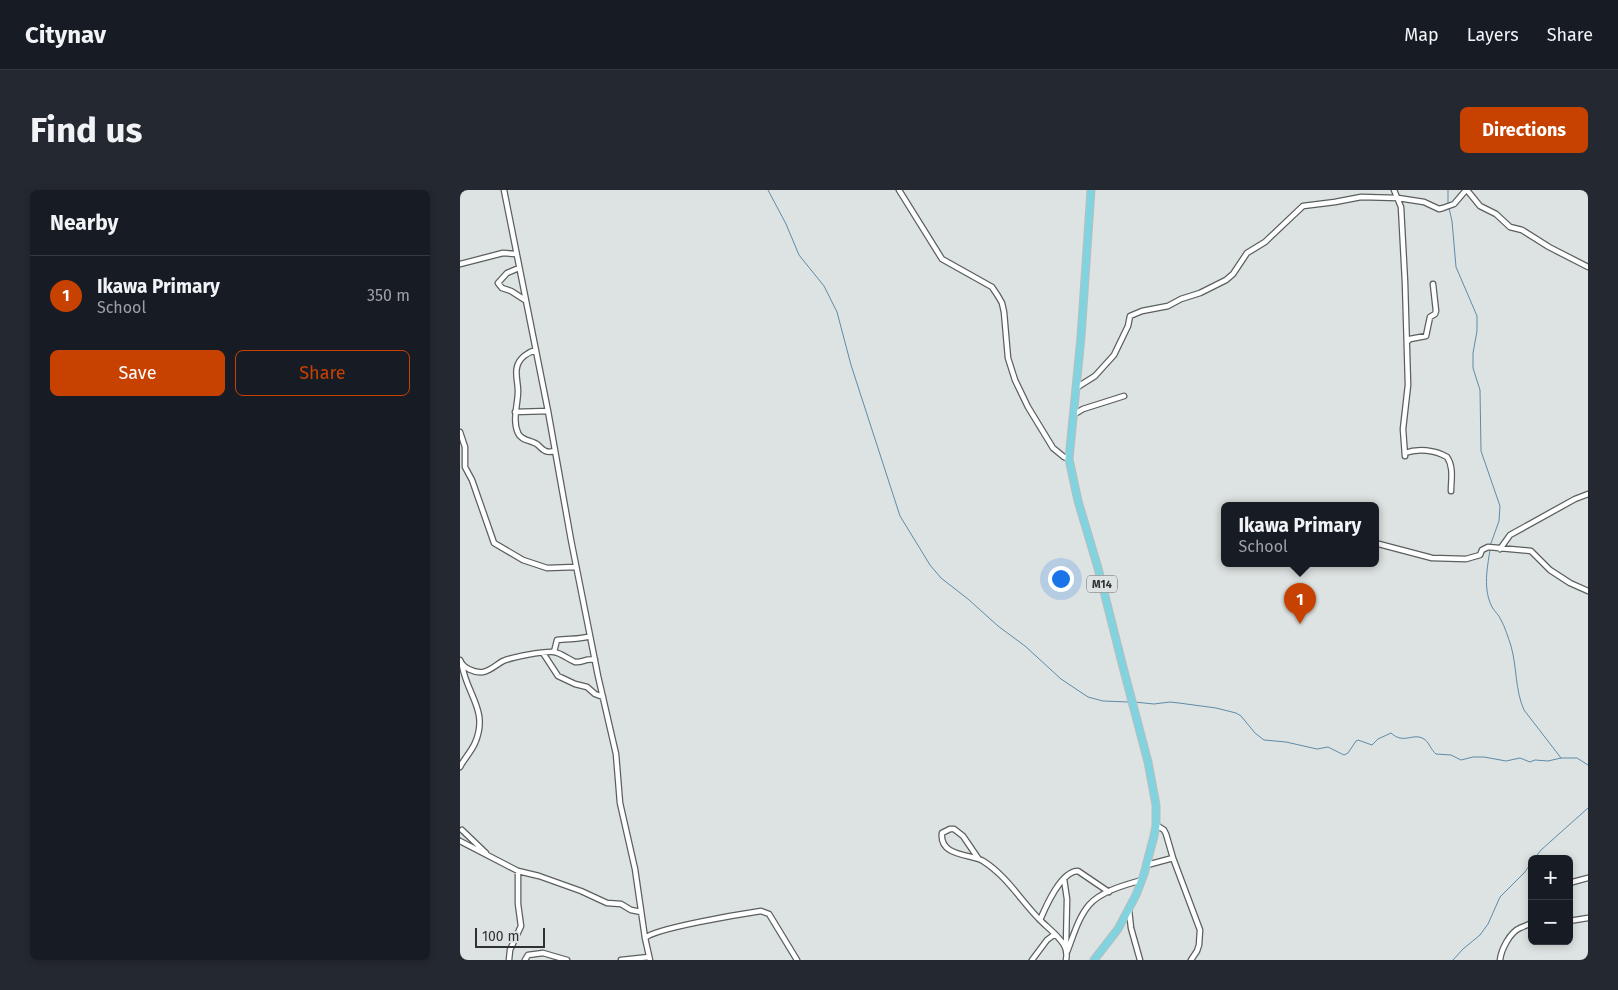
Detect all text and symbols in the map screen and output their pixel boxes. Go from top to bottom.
text: Citynav [25,21,106,49]
text: Map [1404,24,1439,46]
text: Layers [1467,24,1519,46]
text: Share [1547,24,1593,46]
button: Directions [1460,107,1588,153]
text: Find us [30,109,142,151]
text: Nearby [50,210,118,236]
text: Ikawa Primary [97,275,220,298]
text: 1 [62,286,70,305]
text: 350 m [367,286,410,305]
text: School [97,298,146,317]
button: Save [50,350,225,396]
button: Share [235,350,410,396]
popup [1221,502,1379,567]
text: Ikawa Primary [1239,514,1361,537]
text: School [1239,537,1288,556]
your location [1048,566,1074,592]
road number: M14 [1087,576,1117,592]
pin: 1 [1284,583,1316,624]
map controls [1528,855,1573,945]
button: + [1528,855,1573,900]
button: − [1528,900,1573,945]
scale bar [475,925,545,948]
text: 100 m [482,928,519,945]

